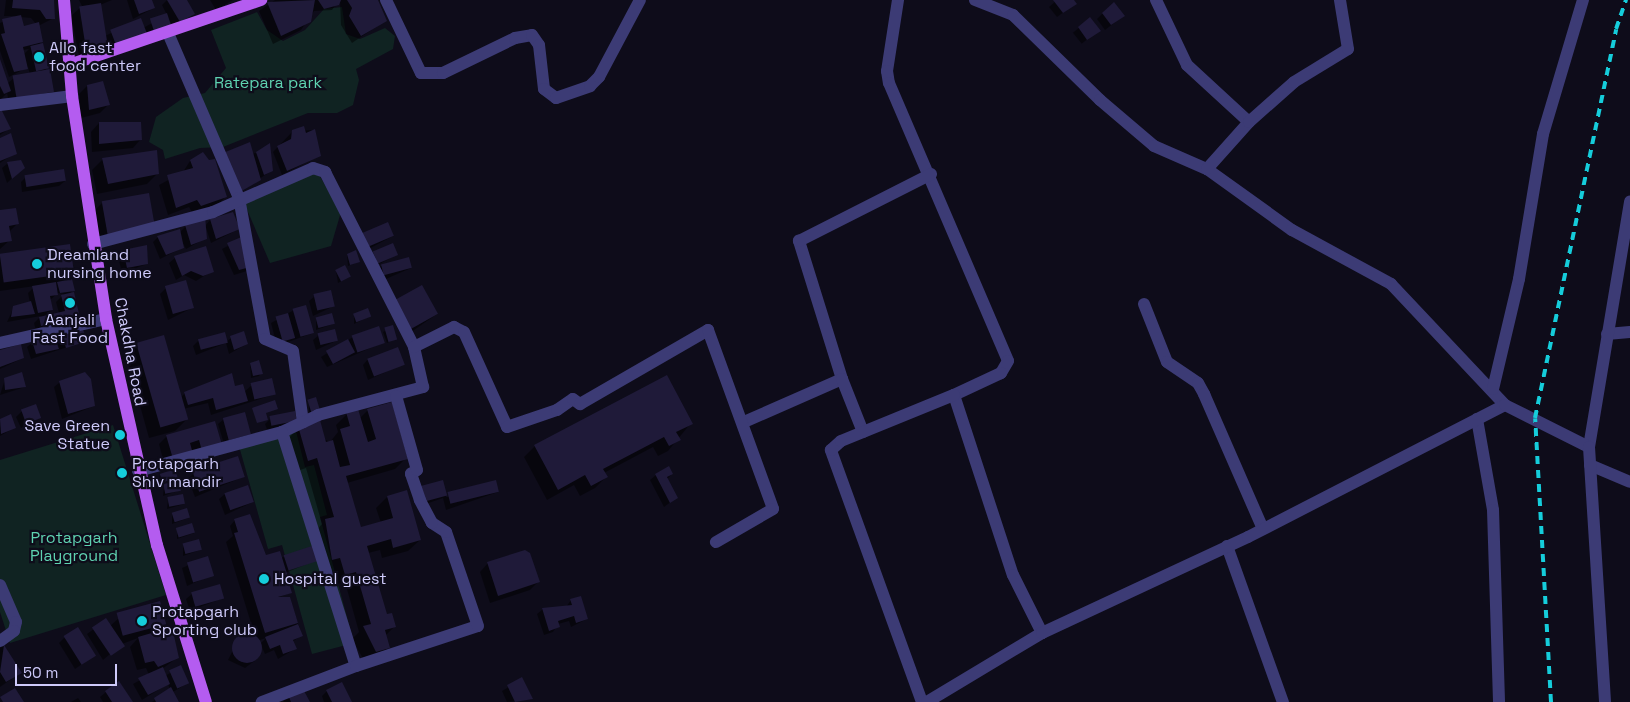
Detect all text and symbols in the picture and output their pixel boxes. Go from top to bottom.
place label: Allo fast food center [49,38,141,76]
marker: Allo fast food center [33,51,45,63]
park label: Ratepara park [214,73,322,93]
place label: Dreamland nursing home [47,245,152,283]
marker: Dreamland nursing home [31,258,43,270]
street label: Chakdha Road [110,296,150,408]
marker: Aanjali Fast Food [64,297,76,309]
place label: Aanjali Fast Food [32,310,108,348]
place label: Save Green Statue [24,416,110,454]
marker: Save Green Statue [114,429,126,441]
place label: Protapgarh Shiv mandir [132,454,221,492]
marker: Protapgarh Shiv mandir [116,467,128,479]
park label: Protapgarh Playground [30,528,118,566]
place label: Hospital guest [274,569,387,589]
marker: Hospital guest [258,573,270,585]
place label: Protapgarh Sporting club [152,602,257,640]
marker: Protapgarh Sporting club [136,615,148,627]
scale bar [18,654,120,686]
text: 50 m [23,663,58,682]

